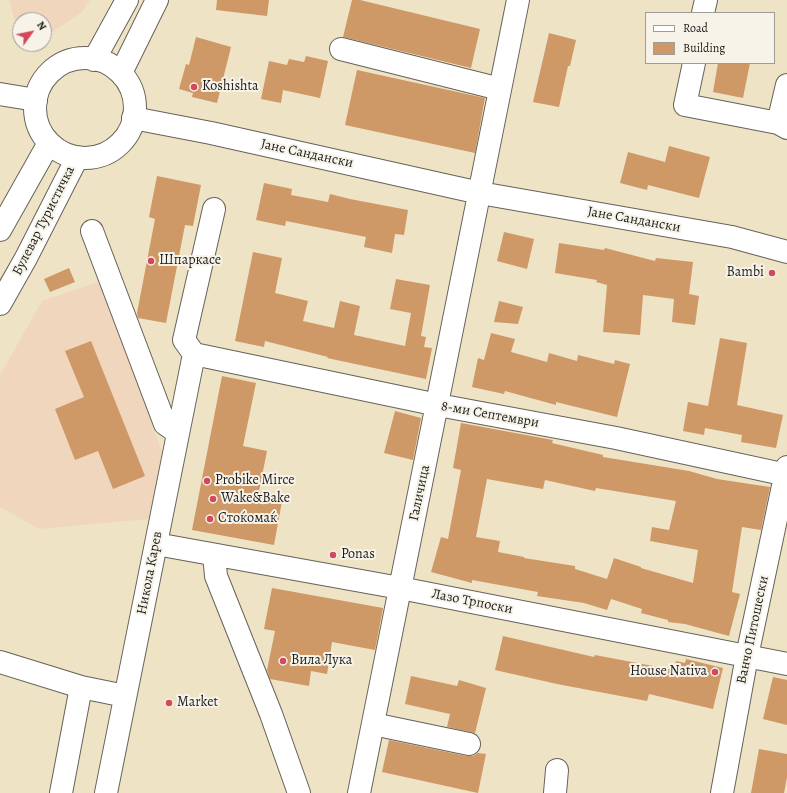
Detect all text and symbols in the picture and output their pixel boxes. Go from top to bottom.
north arrow [12,12,52,52]
legend [645,12,775,64]
text: N [33,18,50,33]
text: Road [683,20,708,36]
text: Building [683,40,725,56]
place label: Koshishta [202,79,259,95]
marker: Koshishta [189,82,199,92]
street label: Јане Сандански [259,136,355,172]
street label: Булевар Туристичка [9,163,79,279]
street label: Јане Сандански [586,204,682,236]
place label: Шпаркасе [159,253,221,269]
marker: Шпаркасе [146,256,156,266]
place label: Bambi [726,265,764,281]
marker: Bambi [767,268,777,278]
street label: 8-ми Септември [440,398,540,432]
street label: Галичица [406,463,434,523]
place label: Probike Mirce [215,473,294,489]
marker: Probike Mirce [202,476,212,486]
place label: Wake&Bake [221,491,290,507]
marker: Wake&Bake [208,494,218,504]
place label: Стоќомаќ [218,511,277,527]
marker: Стоќомаќ [205,514,215,524]
street label: Никола Карев [134,530,166,616]
place label: Ponas [341,547,375,563]
marker: Ponas [328,550,338,560]
street label: Ванчо Питошески [733,574,773,686]
street label: Лазо Трпоски [430,586,514,618]
place label: Вила Лука [291,653,352,669]
marker: Вила Лука [278,656,288,666]
place label: House Nativa [630,664,707,680]
marker: House Nativa [710,667,720,677]
place label: Market [177,695,218,711]
marker: Market [164,698,174,708]

